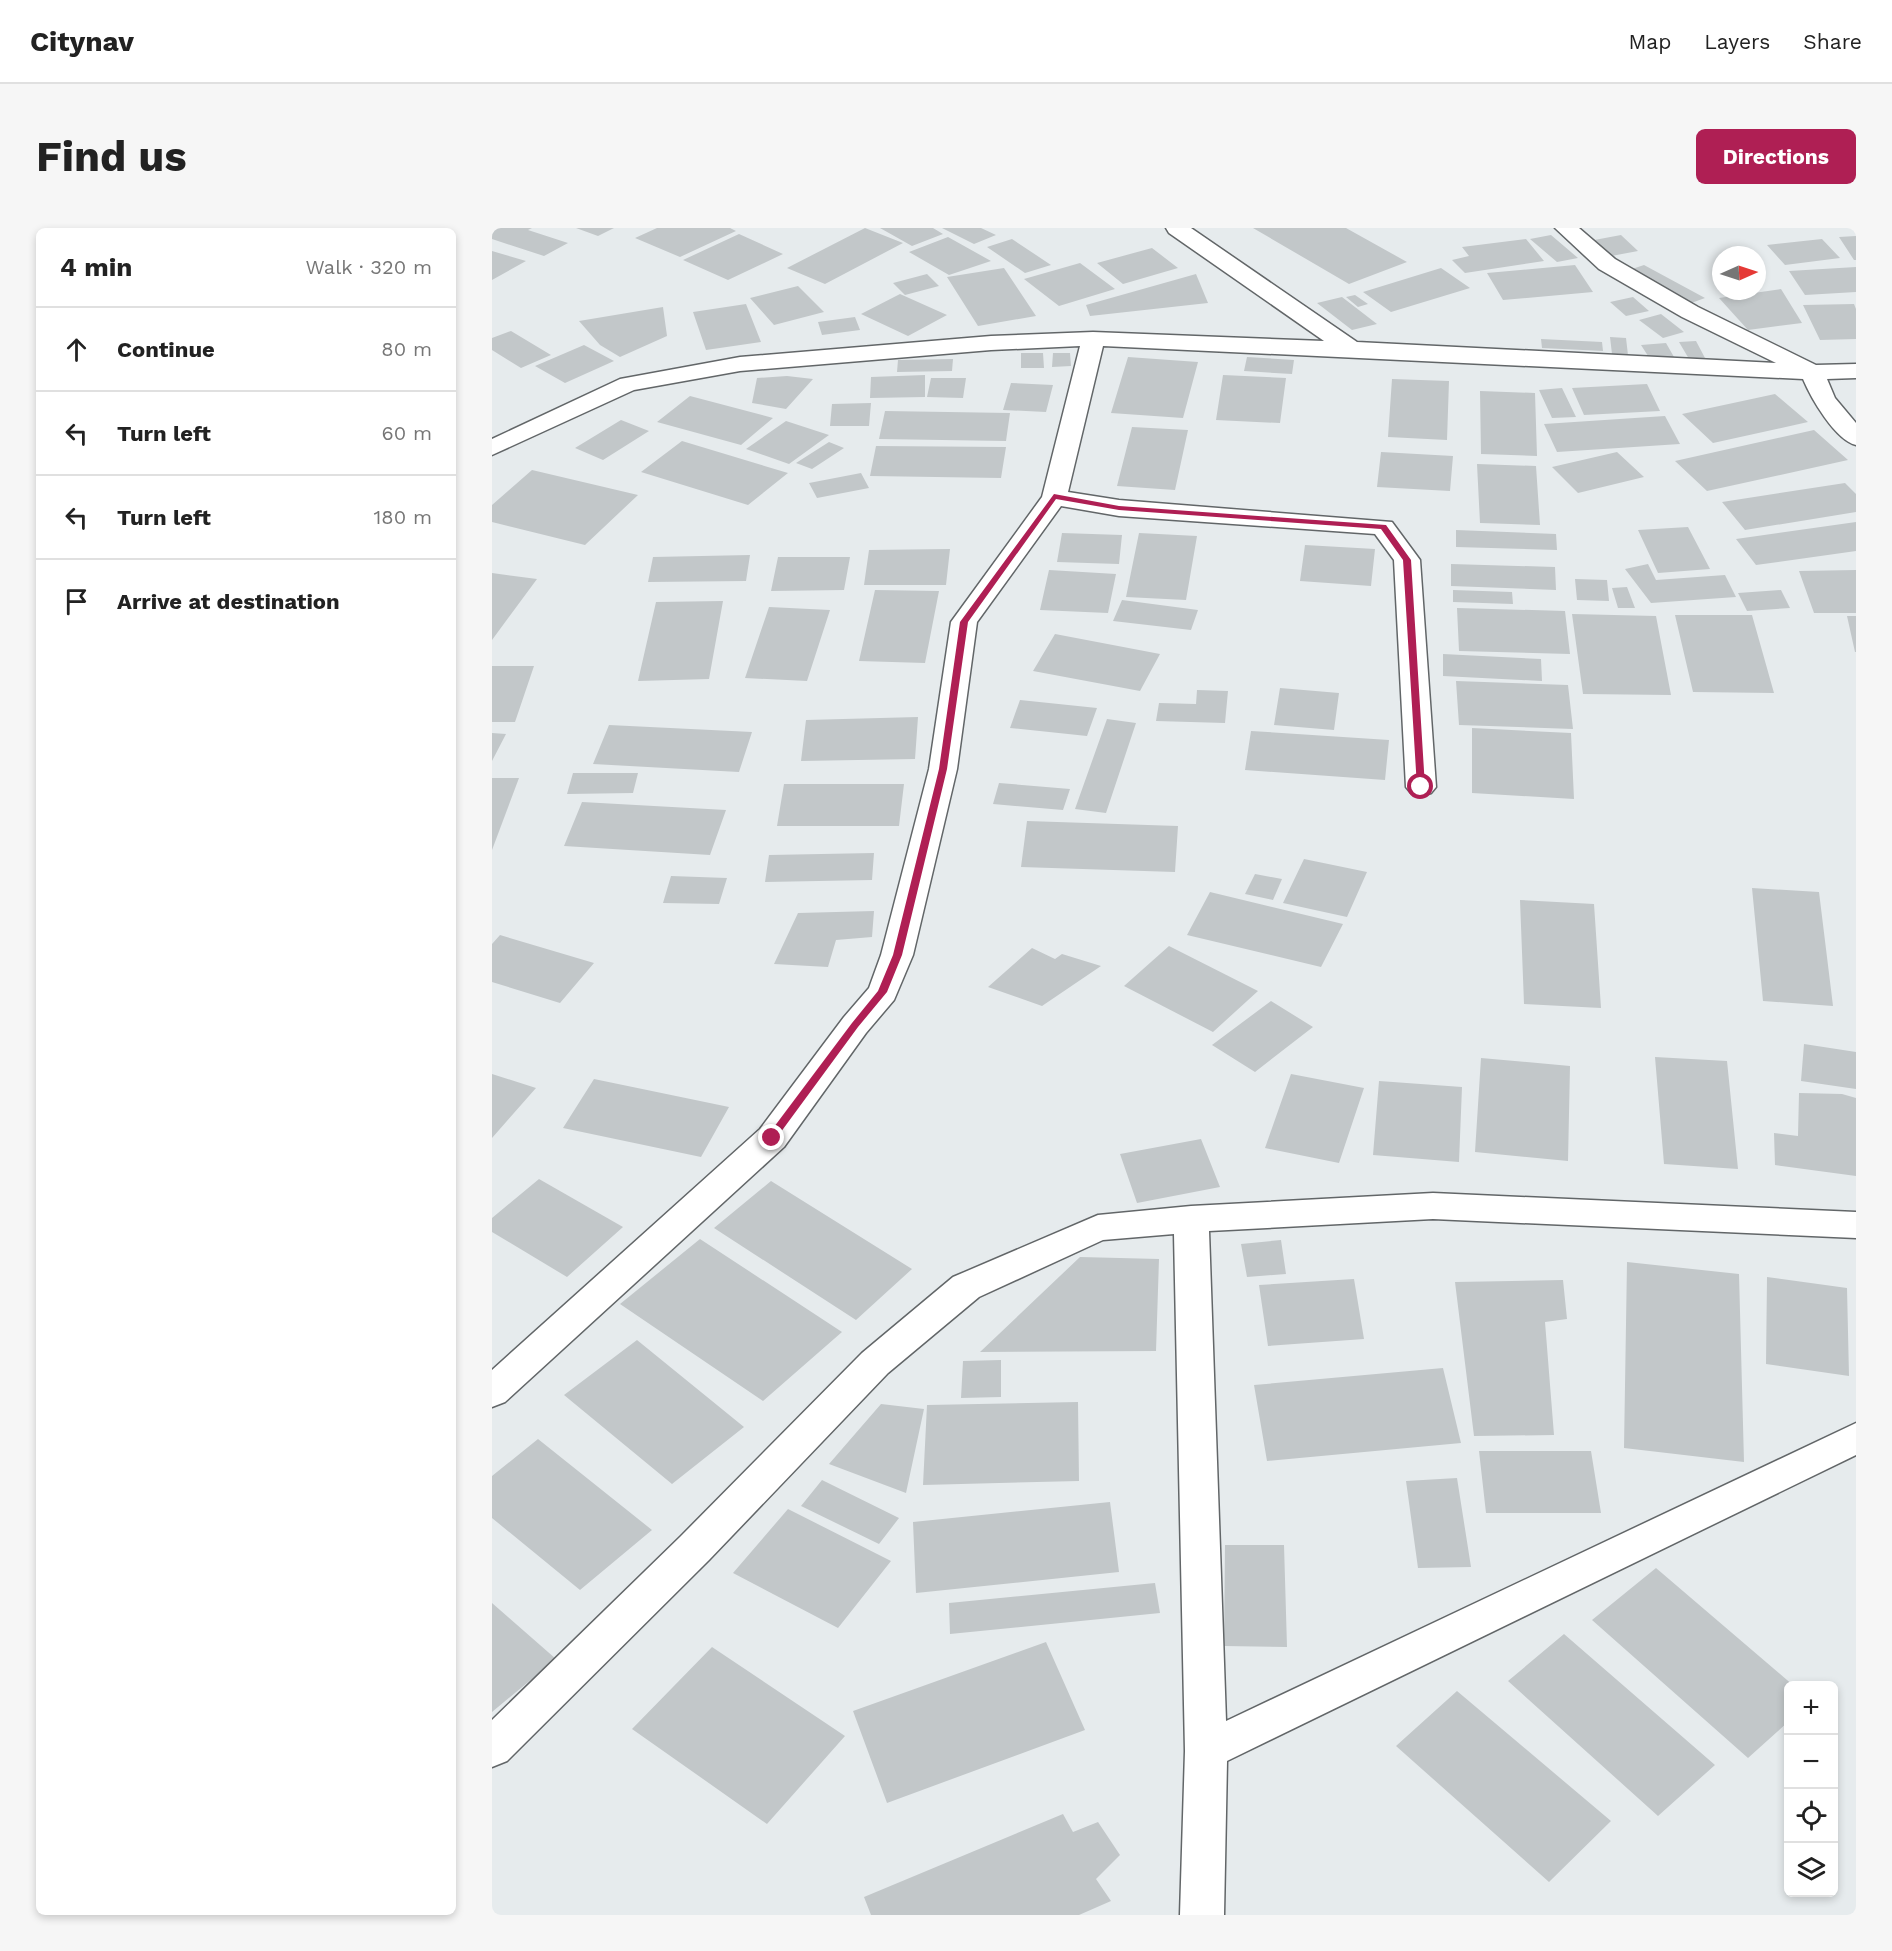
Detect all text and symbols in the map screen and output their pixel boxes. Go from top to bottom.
text: Citynav [30,25,134,58]
text: Map [1628,29,1671,54]
text: Layers [1704,29,1770,54]
text: Share [1803,29,1862,54]
button: Directions [1696,129,1856,184]
text: Find us [36,132,187,181]
north arrow [1712,246,1766,300]
text: 4 min [60,252,132,282]
text: Walk · 320 m [305,255,432,279]
icon: ahead [60,333,93,366]
text: Continue [117,337,215,362]
text: 80 m [381,337,432,361]
icon: left [60,417,93,450]
text: Turn left [117,421,211,446]
text: 60 m [382,421,432,445]
icon: left [60,501,93,534]
text: Turn left [117,505,211,530]
text: 180 m [374,505,432,529]
icon: arrive [60,585,93,618]
text: Arrive at destination [117,589,340,614]
route start [1407,773,1433,799]
route end [758,1124,784,1150]
map controls [1784,1681,1838,1897]
button: + [1784,1681,1838,1735]
button: − [1784,1735,1838,1789]
button: locate [1784,1789,1838,1843]
button: layers [1784,1843,1838,1897]

